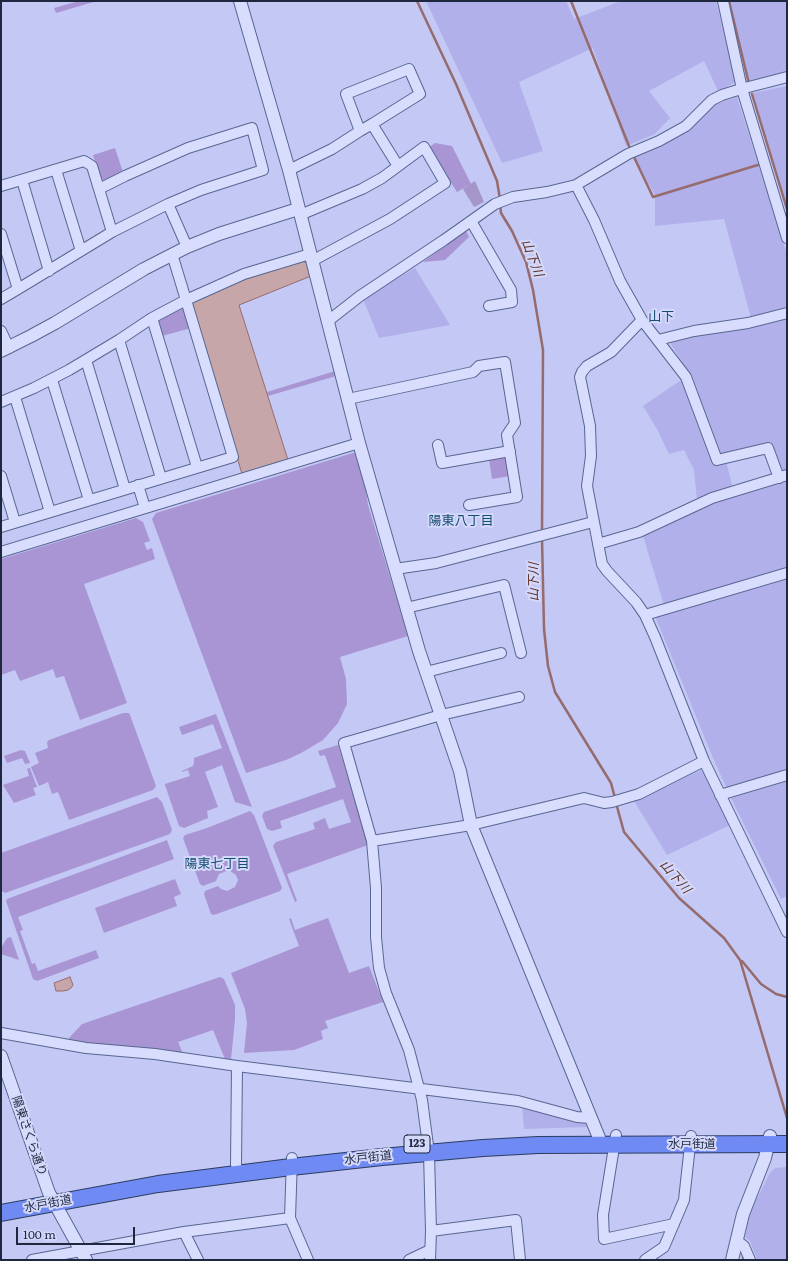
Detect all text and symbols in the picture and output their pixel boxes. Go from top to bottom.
water label: 山下川 [518,237,546,279]
district label: 山下 [648,309,674,325]
district label: 陽東八丁目 [429,513,493,529]
water label: 山下川 [526,563,542,601]
district label: 陽東七丁目 [185,856,249,872]
water label: 山下川 [656,857,694,897]
street label: 陽東さくら通り [9,1094,49,1178]
road number: 123 [404,1135,430,1153]
street label: 水戸街道 [668,1137,716,1151]
street label: 水戸街道 [343,1148,393,1168]
street label: 水戸街道 [23,1192,73,1216]
scale bar [18,1219,137,1245]
text: 100 m [23,1225,56,1243]

